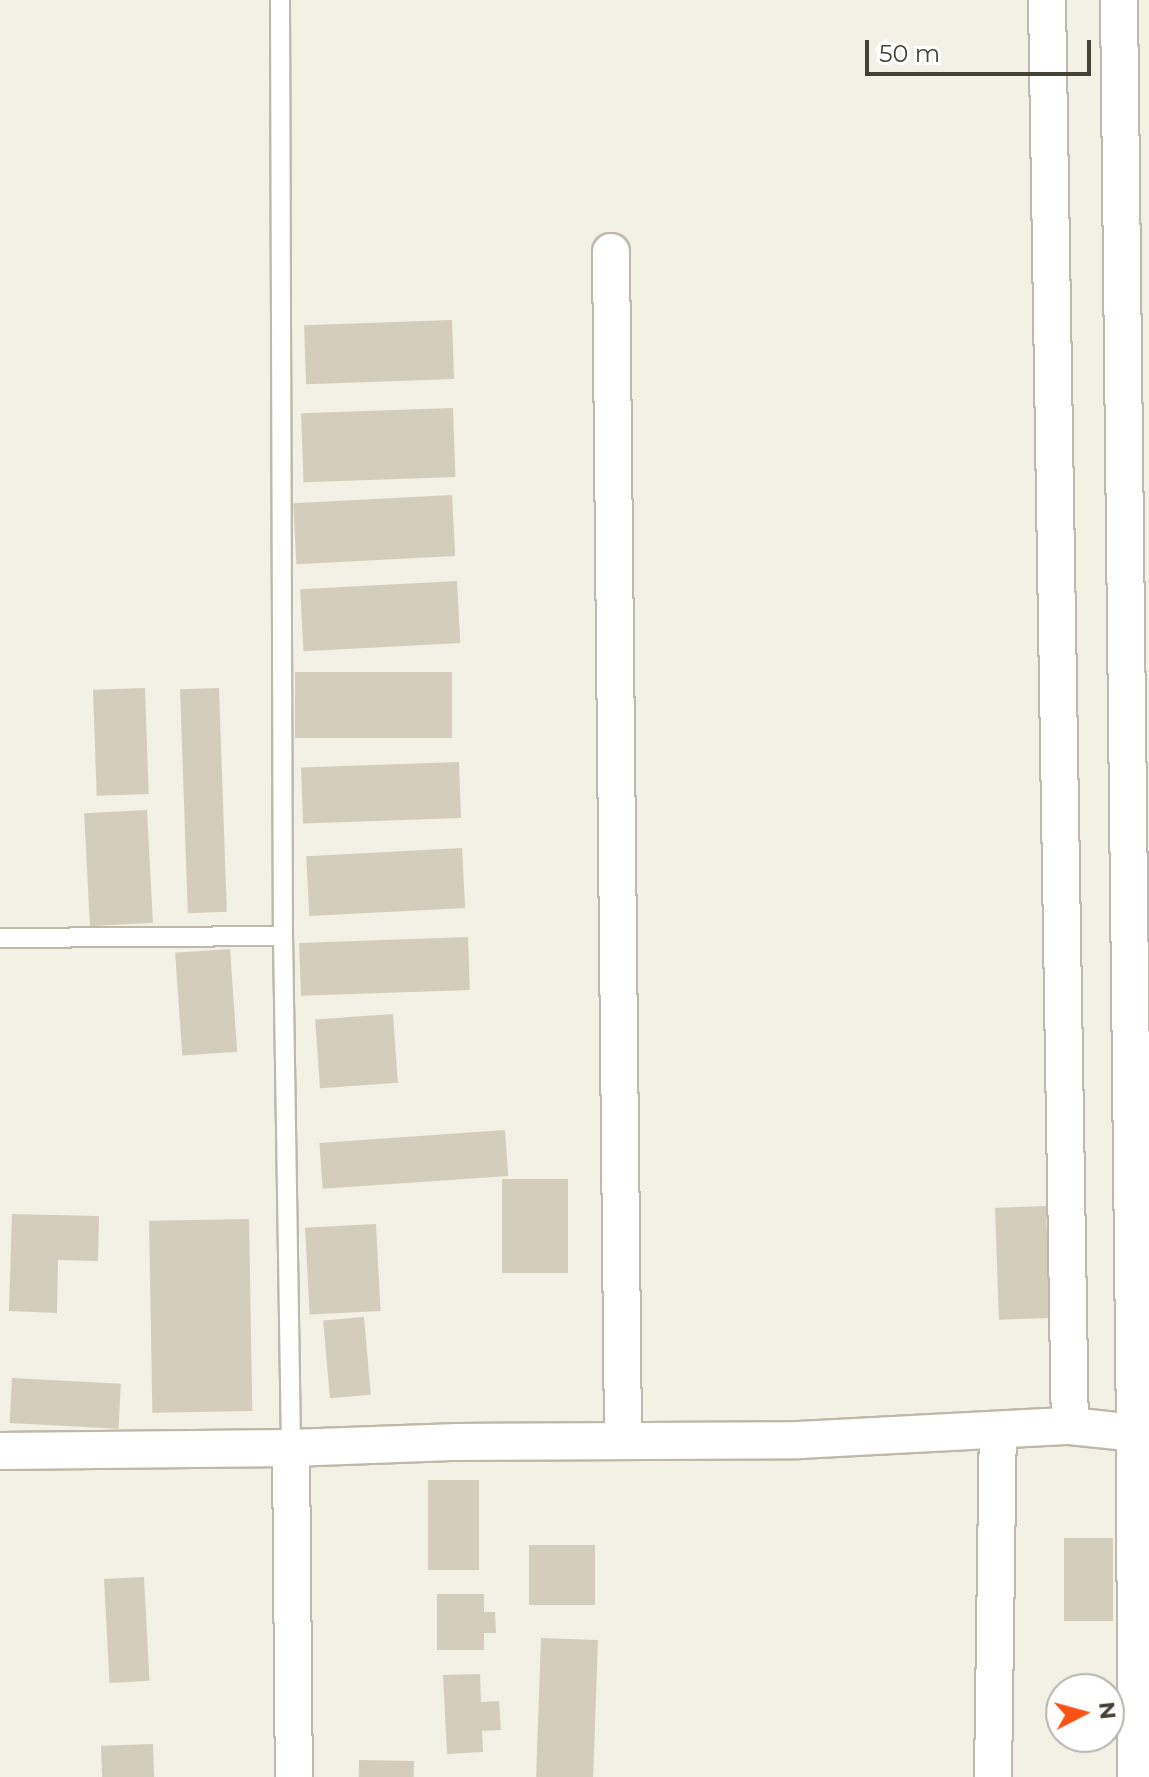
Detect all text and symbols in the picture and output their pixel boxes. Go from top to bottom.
scale bar [869,24,1095,74]
text: 50 m [879,39,940,68]
north arrow [1045,1673,1125,1753]
text: N [1093,1700,1122,1721]

